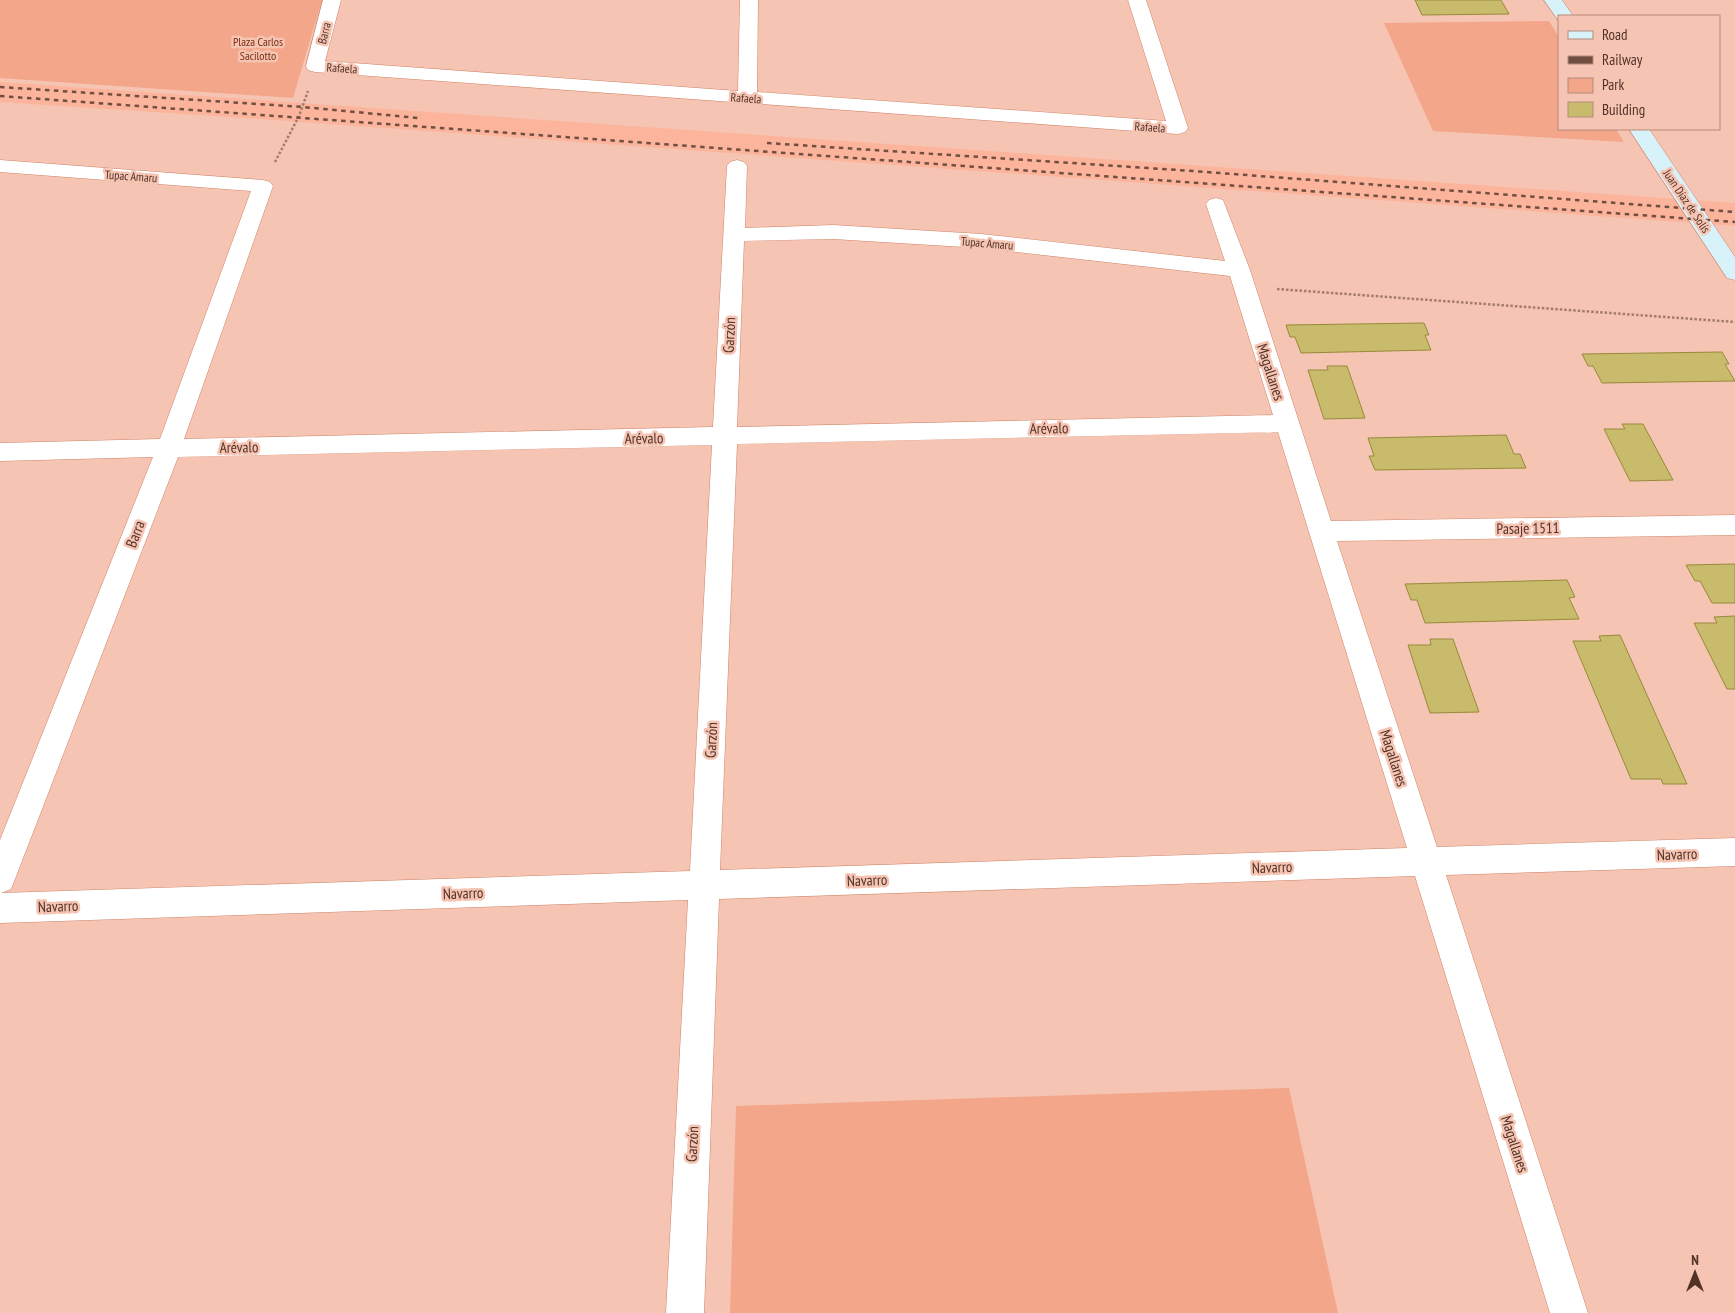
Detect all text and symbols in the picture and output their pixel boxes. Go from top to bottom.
legend [1558,15,1720,130]
street label: Barra [314,20,334,45]
text: Road [1602,25,1628,44]
park label: Plaza Carlos Sacilotto [233,34,283,63]
text: Railway [1602,50,1643,69]
street label: Rafaela [326,59,358,77]
text: Park [1602,75,1624,94]
street label: Rafaela [730,89,762,107]
text: Building [1602,100,1645,119]
street label: Rafaela [1134,118,1166,136]
street label: Juan Díaz de Solís [1660,166,1714,236]
street label: Tupac Amaru [104,167,158,185]
street label: Tupac Amaru [960,233,1014,253]
street label: Garzón [719,317,739,353]
street label: Magallanes [1253,341,1289,403]
street label: Arévalo [1029,418,1069,438]
street label: Arévalo [624,428,664,448]
street label: Arévalo [219,437,259,457]
street label: Barra [121,518,149,550]
street label: Pasaje 1511 [1496,518,1560,538]
street label: Garzón [701,722,721,758]
street label: Magallanes [1376,727,1412,789]
street label: Navarro [1656,844,1698,864]
street label: Navarro [1251,857,1293,877]
street label: Navarro [846,870,888,890]
street label: Navarro [442,883,484,903]
street label: Navarro [37,896,79,916]
street label: Magallanes [1497,1113,1533,1175]
street label: Garzón [682,1126,702,1162]
north arrow [1670,1248,1720,1298]
text: N [1691,1251,1699,1269]

